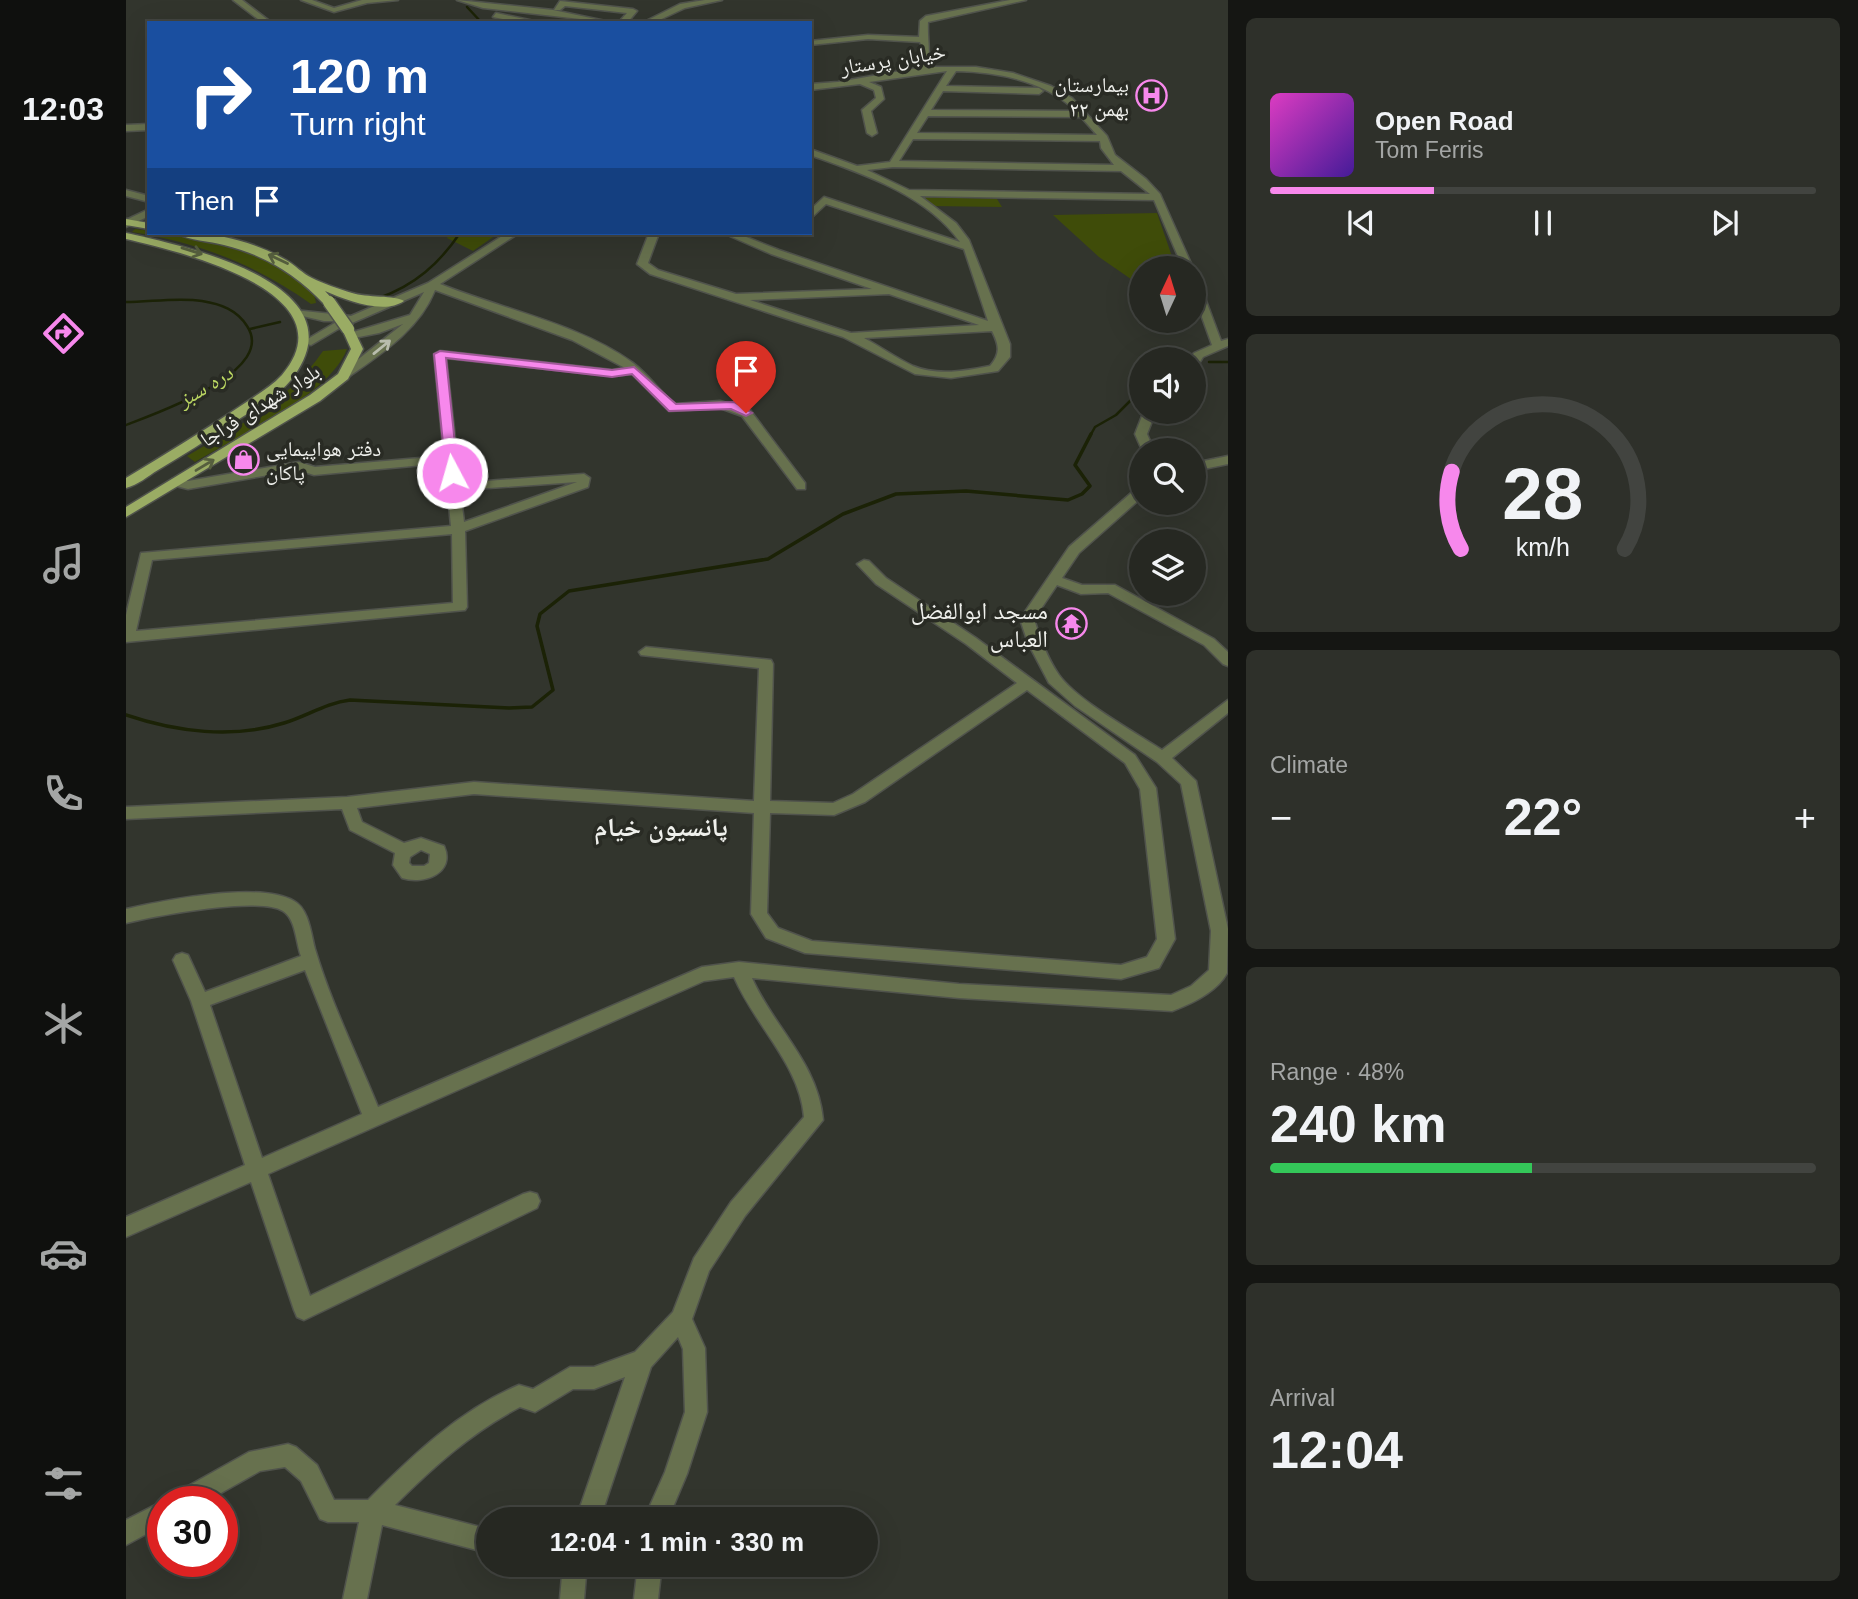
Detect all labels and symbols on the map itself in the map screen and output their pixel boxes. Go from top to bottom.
street label: خیابان پرستار [838,39,947,80]
place label: بیمارستان ۲۲ بهمن [1055,73,1129,122]
hospital icon: بیمارستان ۲۲ بهمن [1135,79,1169,113]
one-way arrow [181,246,203,258]
one-way arrow [268,252,289,265]
north arrow [1129,256,1206,332]
one-way arrow [372,339,390,354]
pin [716,341,776,413]
street label: بلوار شهدای فراجا [196,359,324,452]
water label: دره سبز [172,361,237,413]
position arrow [415,436,489,510]
place label: دفتر هواپیمایی پاکان [266,437,381,485]
shop icon: دفتر هواپیمایی پاکان [226,443,260,477]
one-way arrow [195,457,215,471]
place label: مسجد ابوالفضل العباس [911,597,1048,653]
temple icon: مسجد ابوالفضل العباس [1054,607,1088,641]
district label: پانسیون خیام [594,812,728,845]
speed limit sign: 30 [147,1486,238,1577]

